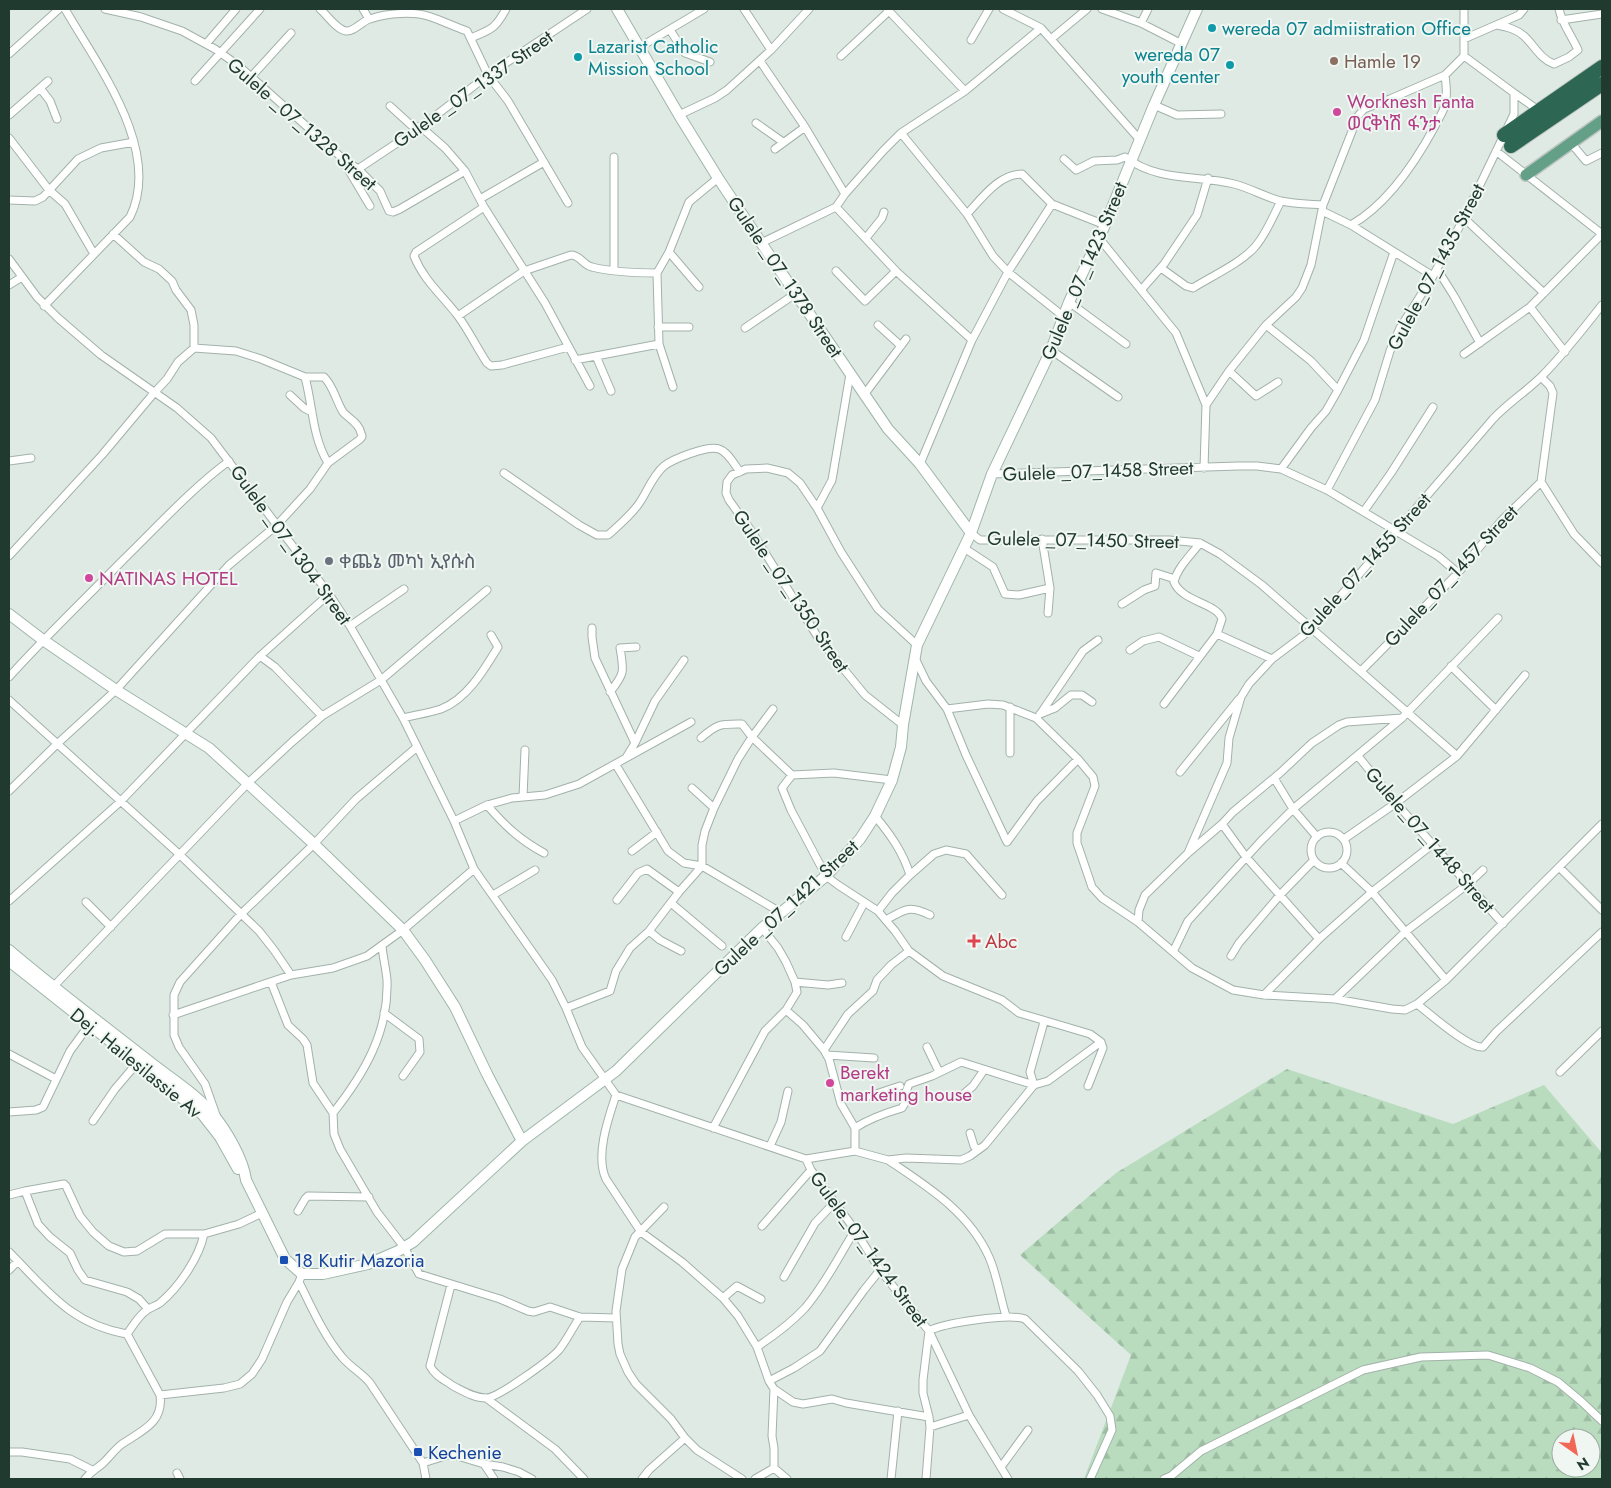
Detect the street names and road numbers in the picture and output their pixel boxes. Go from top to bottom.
street label: Gulele _07_1337 Street [388,23,559,154]
street label: Gulele _07_1328 Street [221,51,383,197]
street label: Gulele _07_1423 Street [1034,177,1134,364]
street label: Gulele_07_1435 Street [1381,179,1492,355]
street label: Gulele _07_1378 Street [721,191,849,363]
street label: Gulele _07_1458 Street [1002,454,1194,488]
street label: Gulele _07_1304 Street [224,460,358,631]
street label: Gulele_07_1455 Street [1293,487,1437,643]
street label: Gulele_07_1457 Street [1378,499,1524,653]
street label: Gulele _07_1350 Street [726,504,856,678]
street label: Gulele _07_1450 Street [987,525,1180,555]
street label: Gulele_07_1448 Street [1359,761,1501,919]
street label: Gulele _07_1421 Street [708,833,865,982]
street label: Dej. Hailesilassie Av [64,1001,208,1125]
street label: Gulele_07_1424 Street [803,1166,935,1333]

